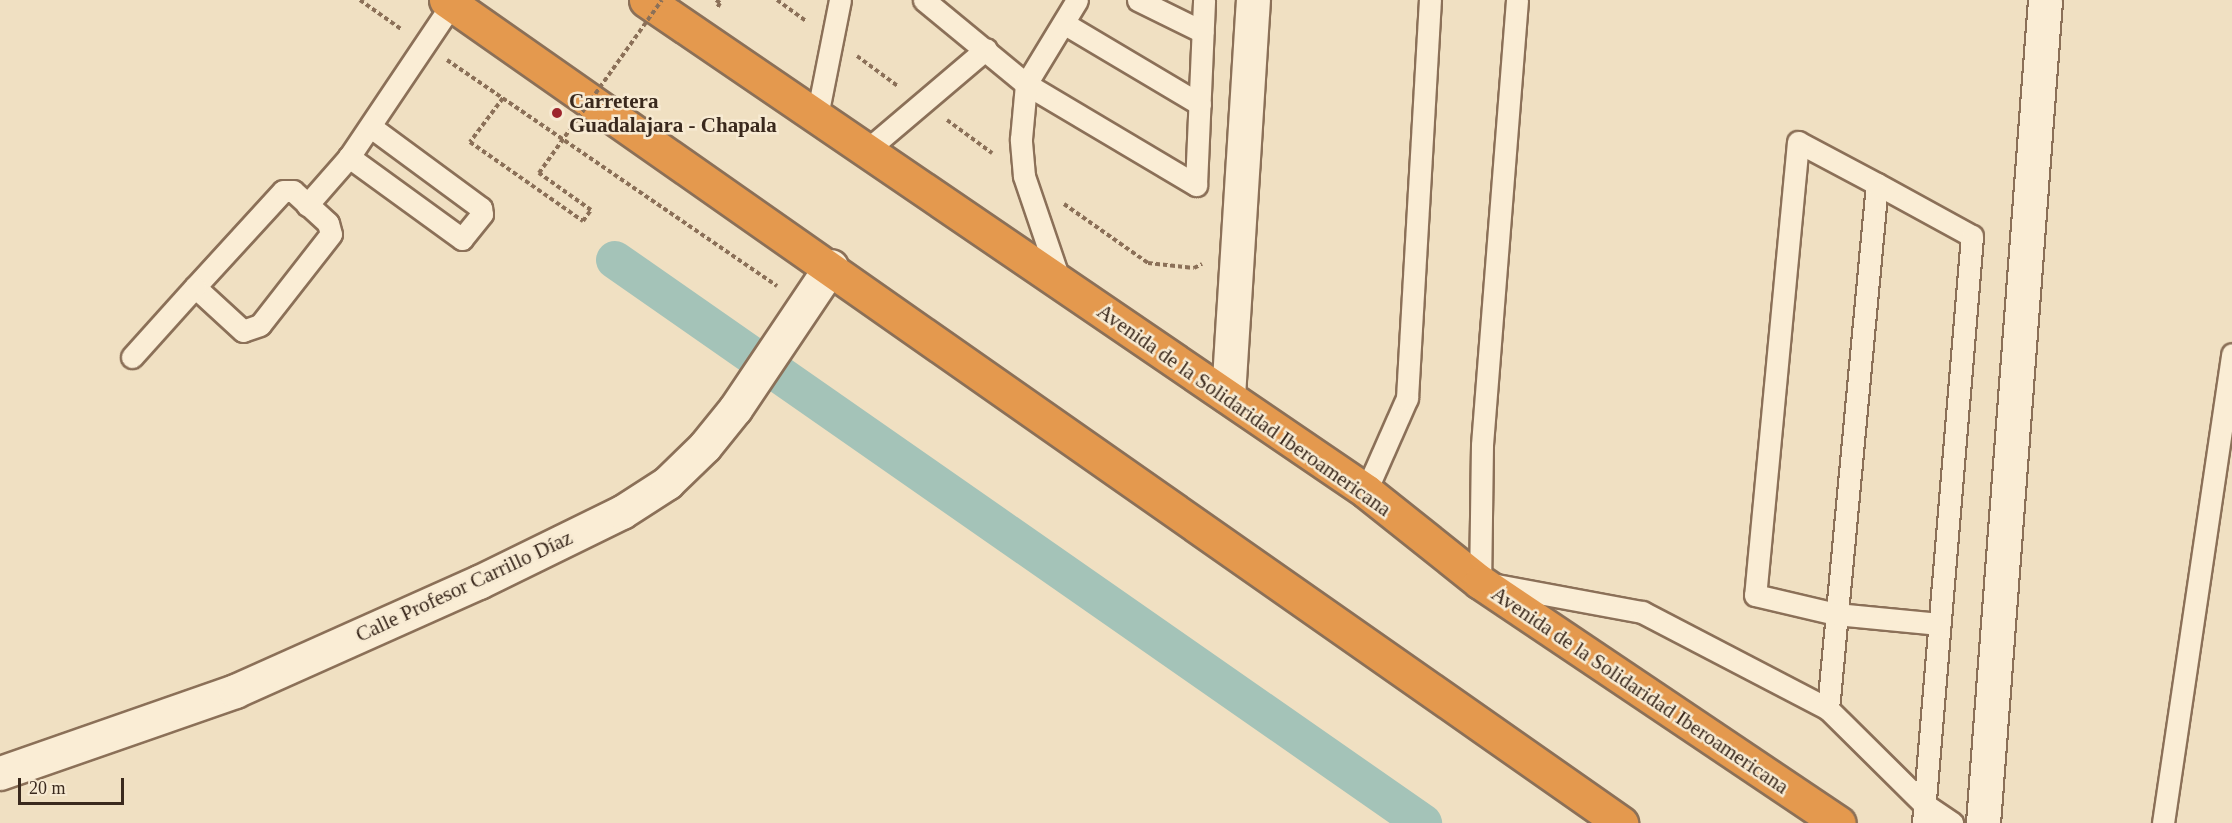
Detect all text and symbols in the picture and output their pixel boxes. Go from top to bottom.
place label: Carretera Guadalajara - Chapala [569,88,777,138]
marker: Carretera Guadalajara - Chapala [550,106,564,120]
street label: Avenida de la Solidaridad Iberoamericana [1092,298,1396,522]
street label: Calle Profesor Carrillo Díaz [352,525,576,647]
street label: Avenida de la Solidaridad Iberoamericana [1487,581,1793,799]
scale bar [21,766,128,804]
text: 20 m [29,778,66,798]

